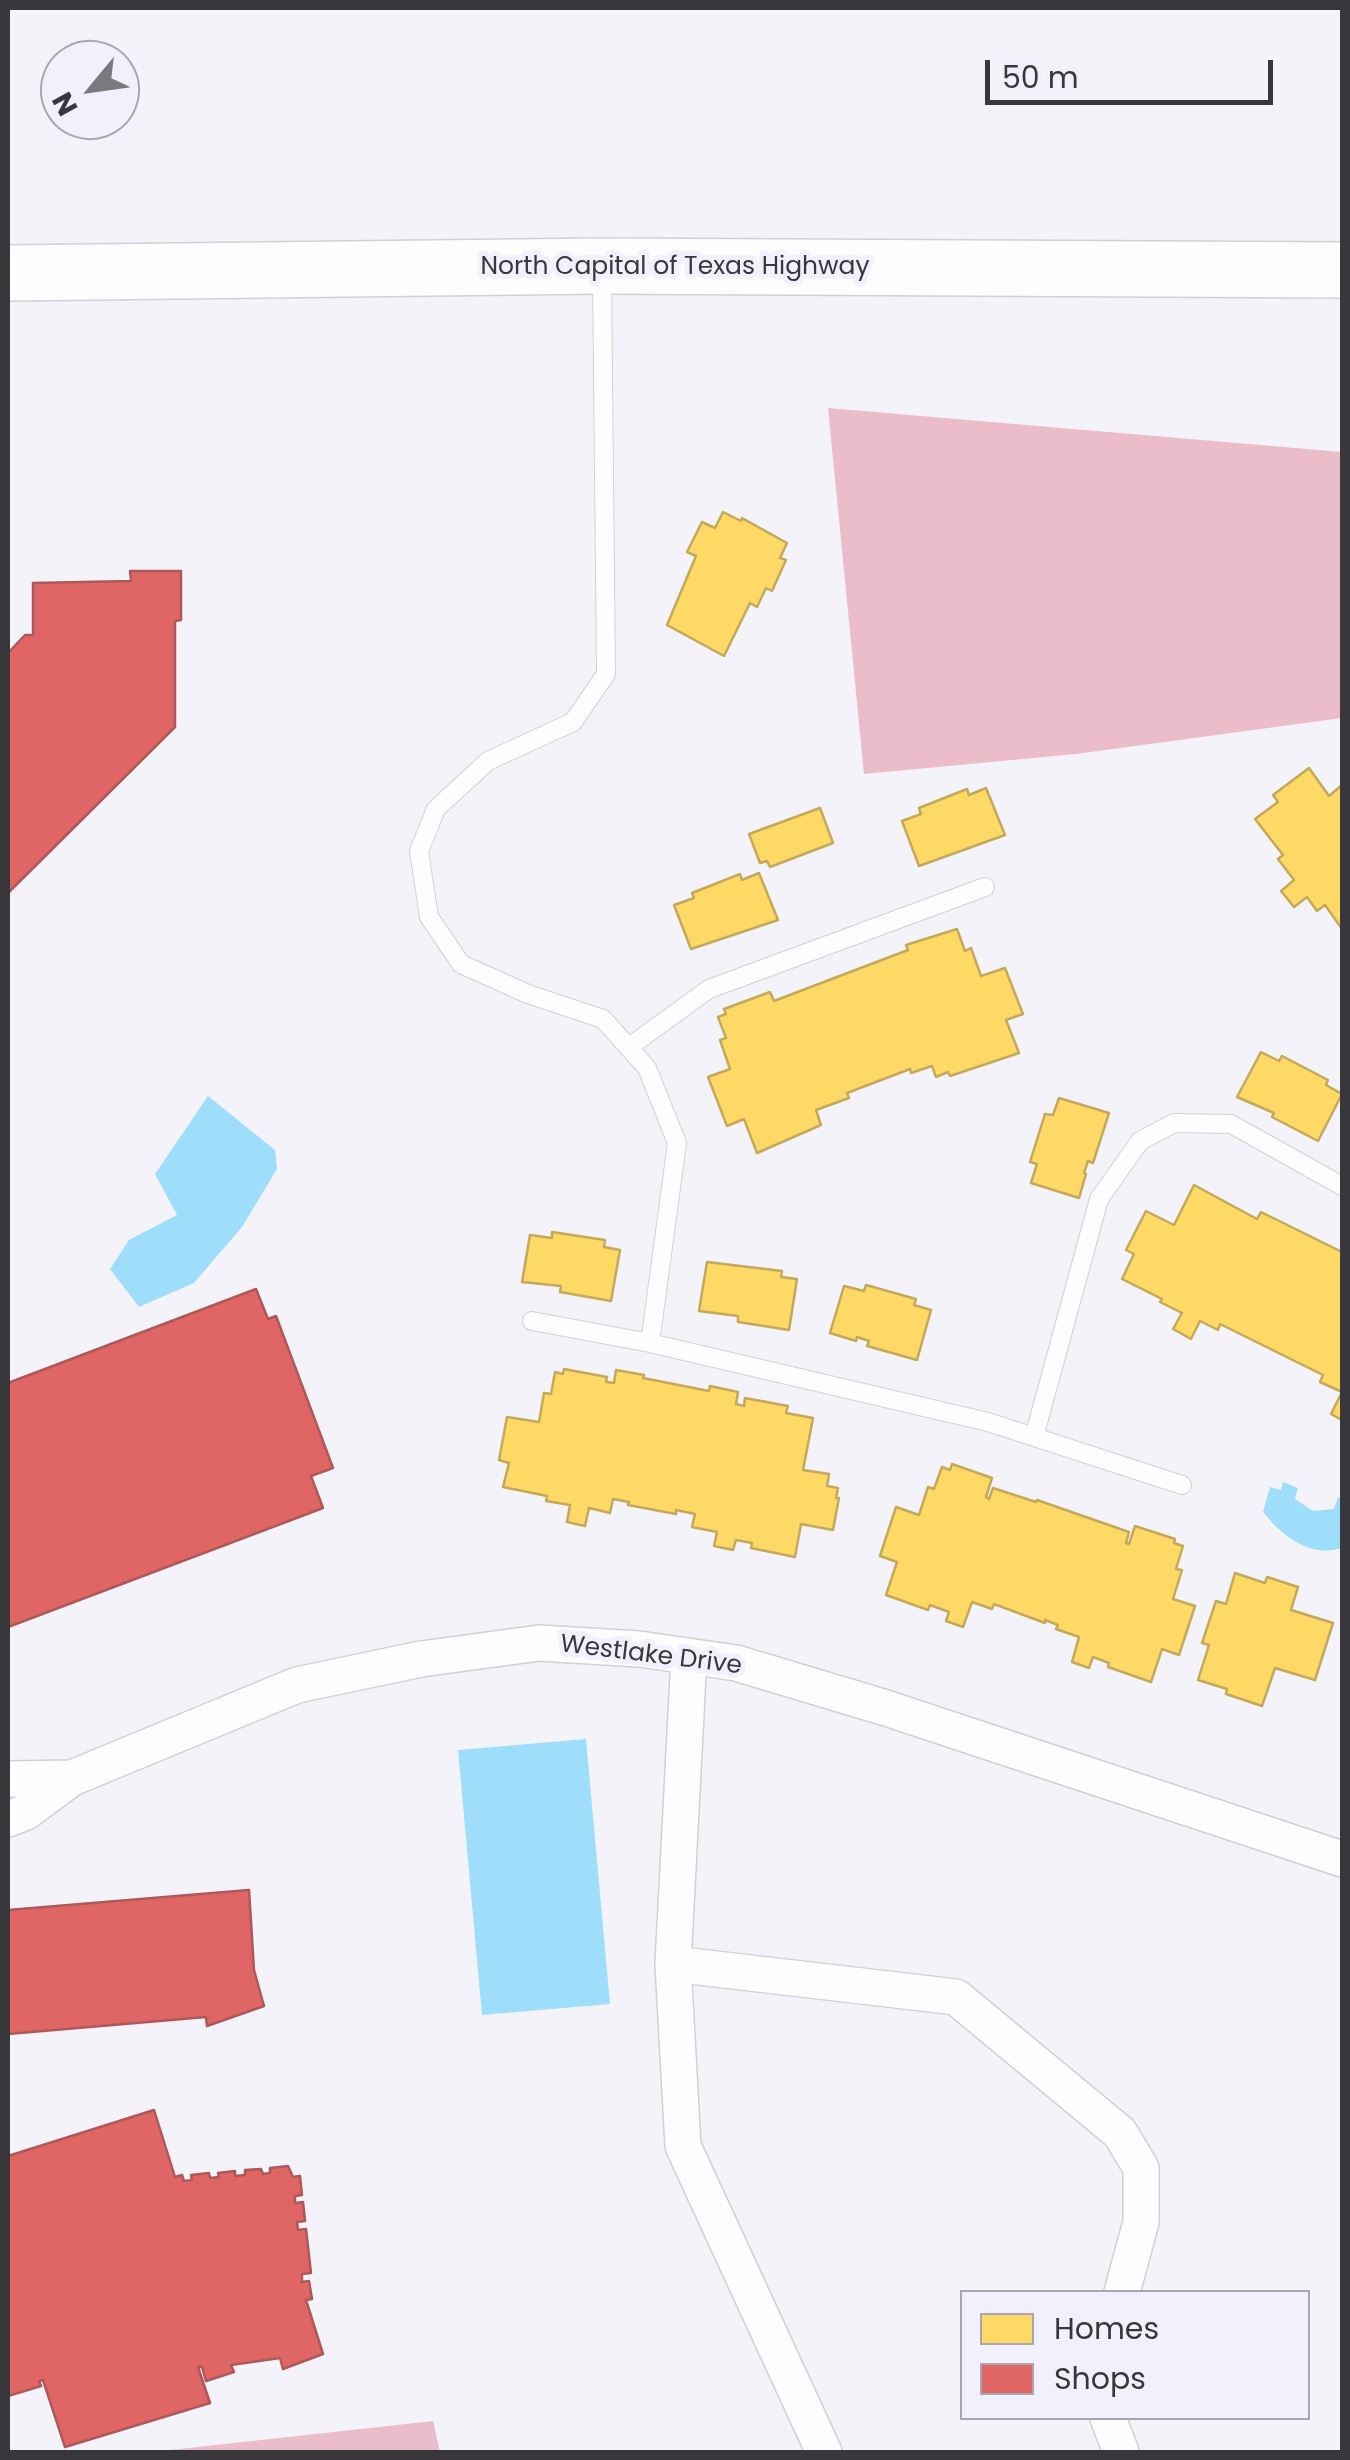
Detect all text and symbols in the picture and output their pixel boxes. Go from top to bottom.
north arrow [40,40,140,140]
scale bar [990,40,1278,102]
text: 50 m [1002,56,1079,99]
text: N [43,85,87,122]
street label: North Capital of Texas Highway [480,253,870,283]
street label: Westlake Drive [558,1630,744,1682]
legend [960,2290,1310,2420]
text: Homes [1054,2307,1159,2350]
text: Shops [1054,2357,1146,2400]

